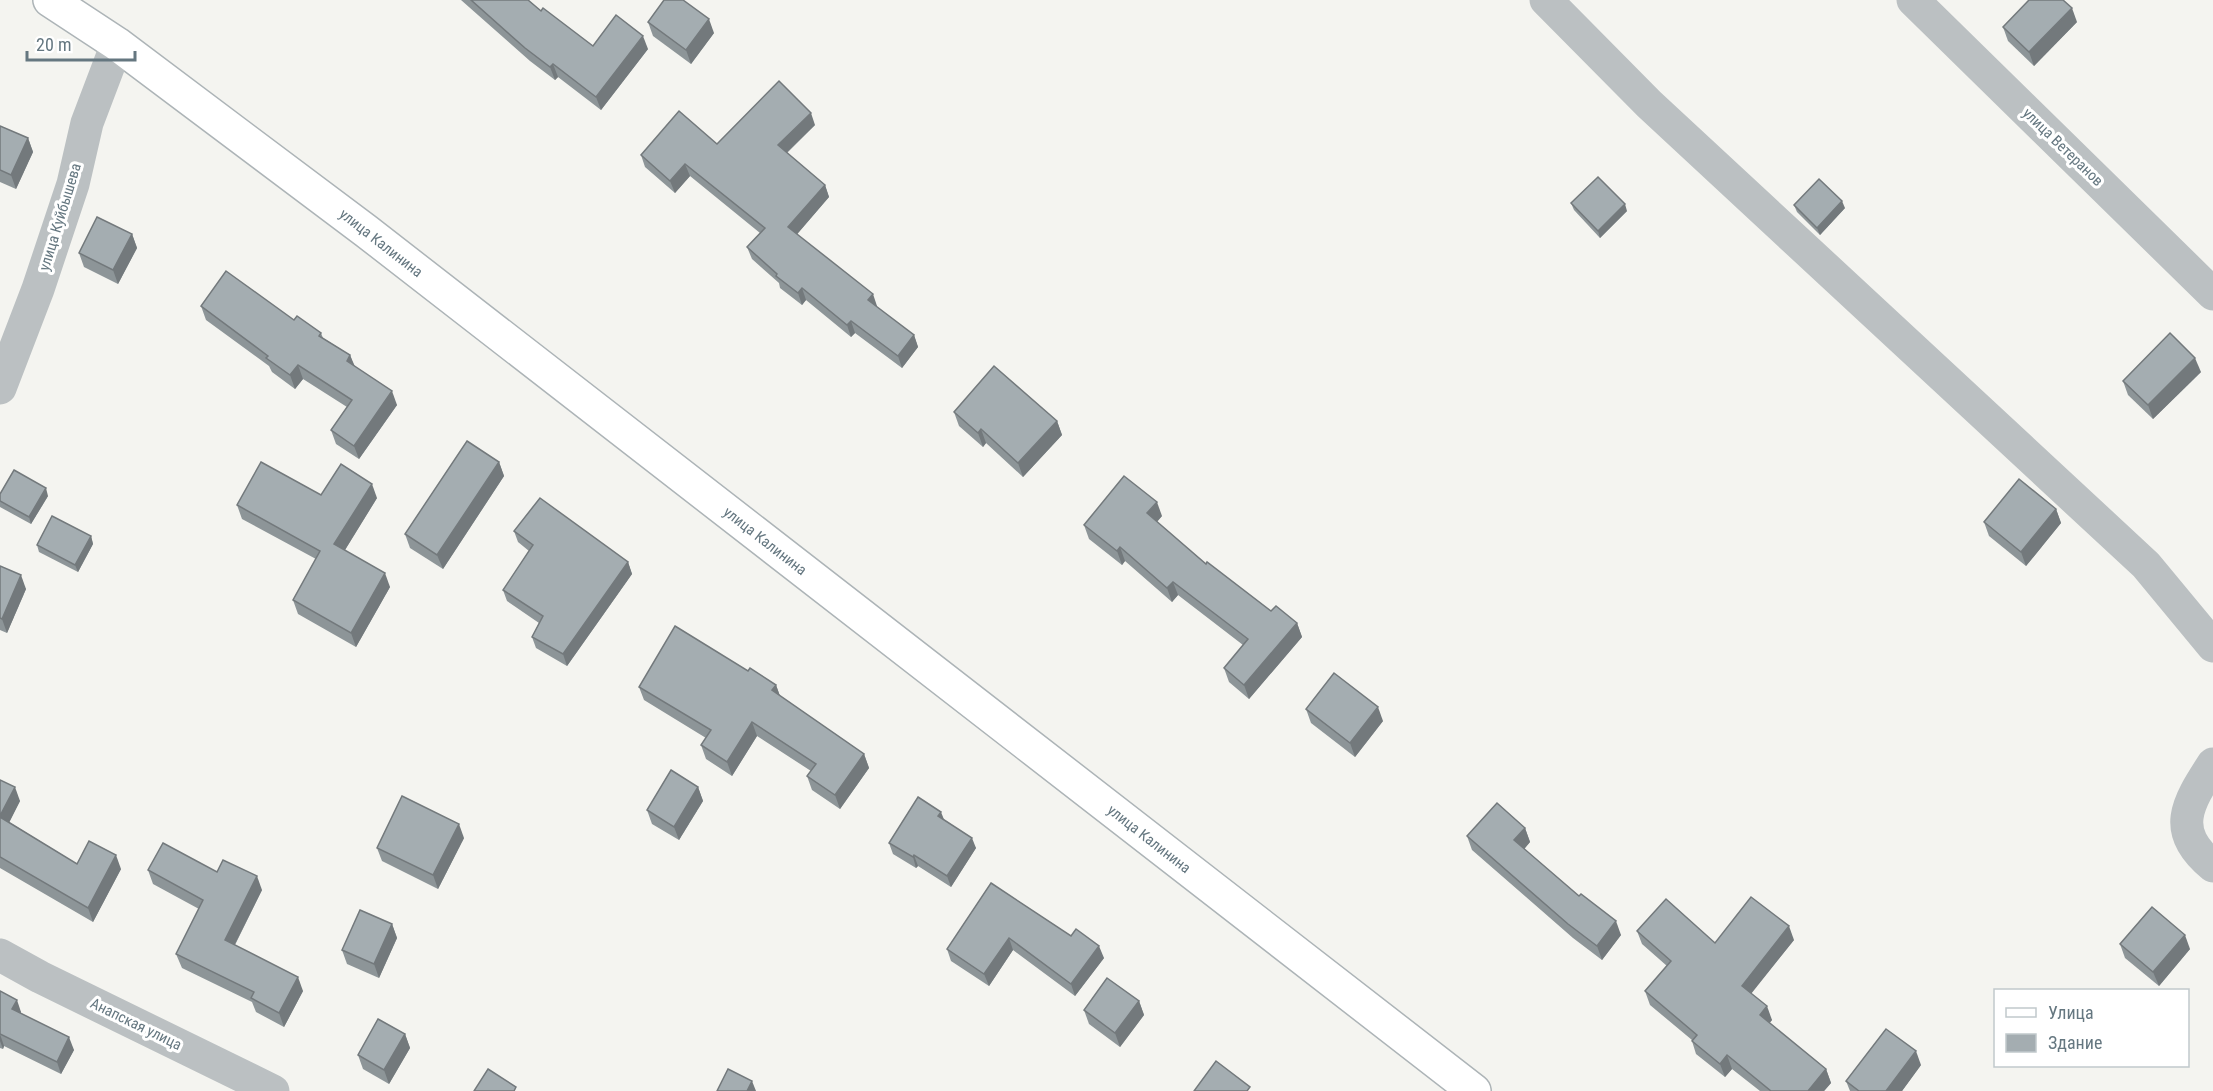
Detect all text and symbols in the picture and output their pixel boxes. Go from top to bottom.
scale bar [27,24,135,62]
text: 20 m [36,34,71,55]
street label: улица Ветеранов [2019,104,2107,190]
street label: улица Куйбышева [35,161,85,273]
street label: улица Калинина [336,205,426,281]
street label: улица Калинина [720,503,810,579]
street label: улица Калинина [1104,801,1194,877]
legend [1994,989,2189,1067]
street label: Анапская улица [87,994,185,1054]
text: Улица [2048,1002,2094,1023]
text: Здание [2048,1032,2102,1053]

